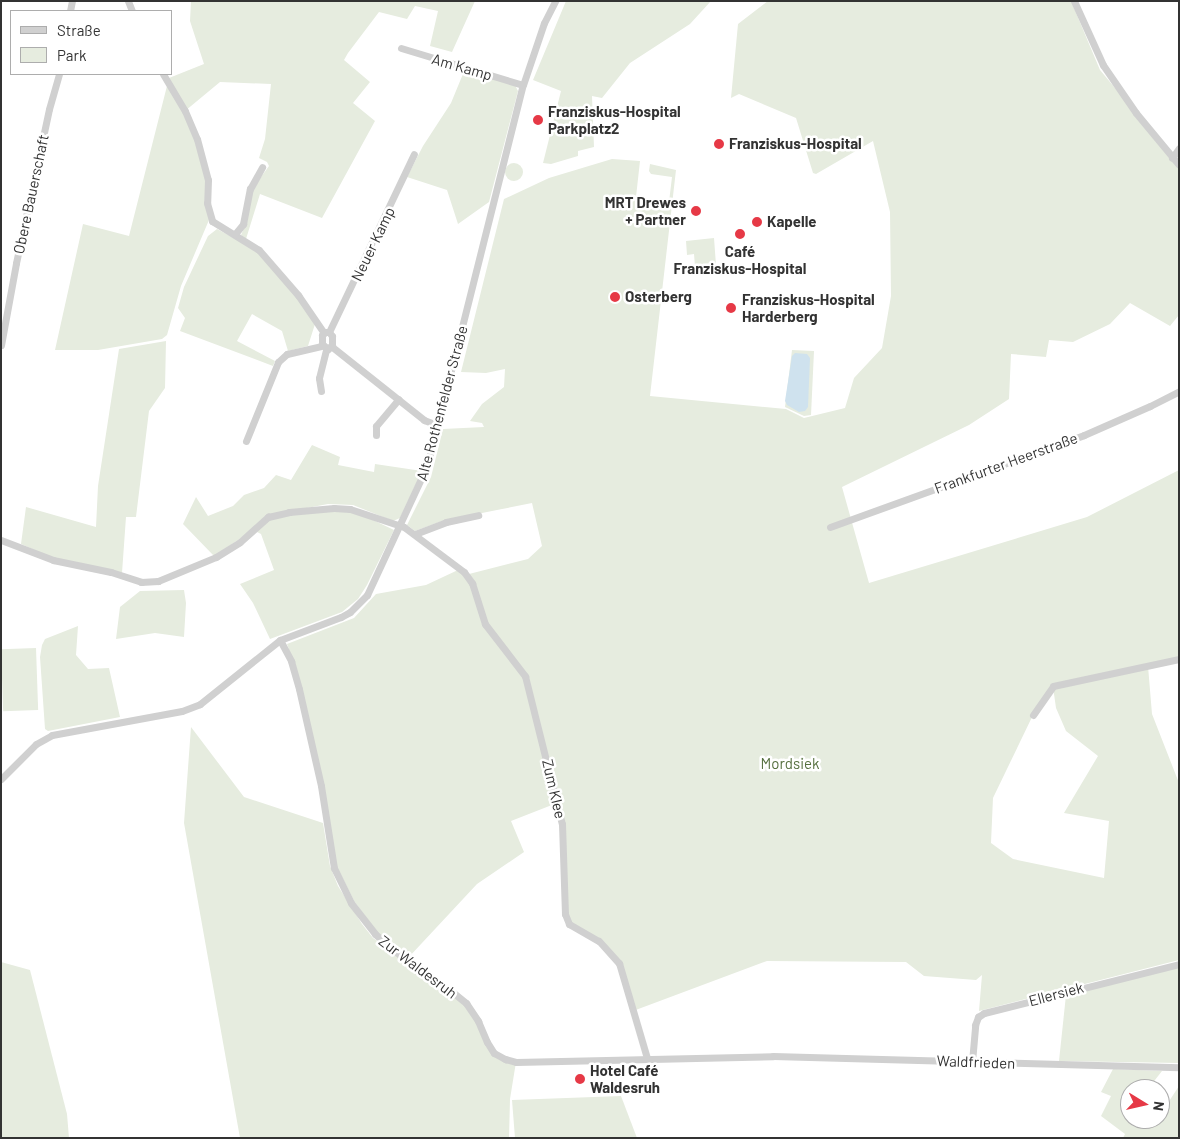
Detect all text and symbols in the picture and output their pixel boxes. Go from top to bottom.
legend [10,10,172,75]
text: Straße [57,21,101,39]
text: Park [57,46,86,64]
street label: Am Kamp [430,50,494,84]
place label: Franziskus-Hospital Parkplatz2 [548,102,681,137]
marker: Franziskus-Hospital Parkplatz2 [532,114,544,126]
street label: Obere Bauerschaft [10,133,52,255]
place label: Franziskus-Hospital [729,135,862,153]
marker: Franziskus-Hospital [713,138,725,150]
place label: MRT Drewes + Partner [605,193,686,228]
street label: Neuer Kamp [347,204,399,284]
marker: MRT Drewes + Partner [690,205,702,217]
place label: Kapelle [767,213,816,231]
marker: Kapelle [751,216,763,228]
marker: Café Franziskus-Hospital [734,228,746,240]
place label: Café Franziskus-Hospital [674,242,806,277]
place label: Osterberg [625,288,692,306]
place label: Franziskus-Hospital Harderberg [742,290,875,325]
marker: Osterberg [609,291,621,303]
marker: Franziskus-Hospital Harderberg [724,301,738,315]
street label: Alte Rothenfelder Straße [413,323,471,483]
street label: Frankfurter Heerstraße [932,429,1080,497]
park label: Mordsiek [760,755,820,773]
street label: Zum Klee [538,758,570,820]
street label: Zur Waldesruh [375,932,461,1002]
street label: Ellersiek [1027,978,1085,1010]
street label: Waldfrieden [936,1052,1016,1072]
place label: Hotel Café Waldesruh [590,1061,660,1096]
marker: Hotel Café Waldesruh [574,1073,586,1085]
north arrow [1120,1079,1170,1129]
text: N [1150,1100,1168,1112]

